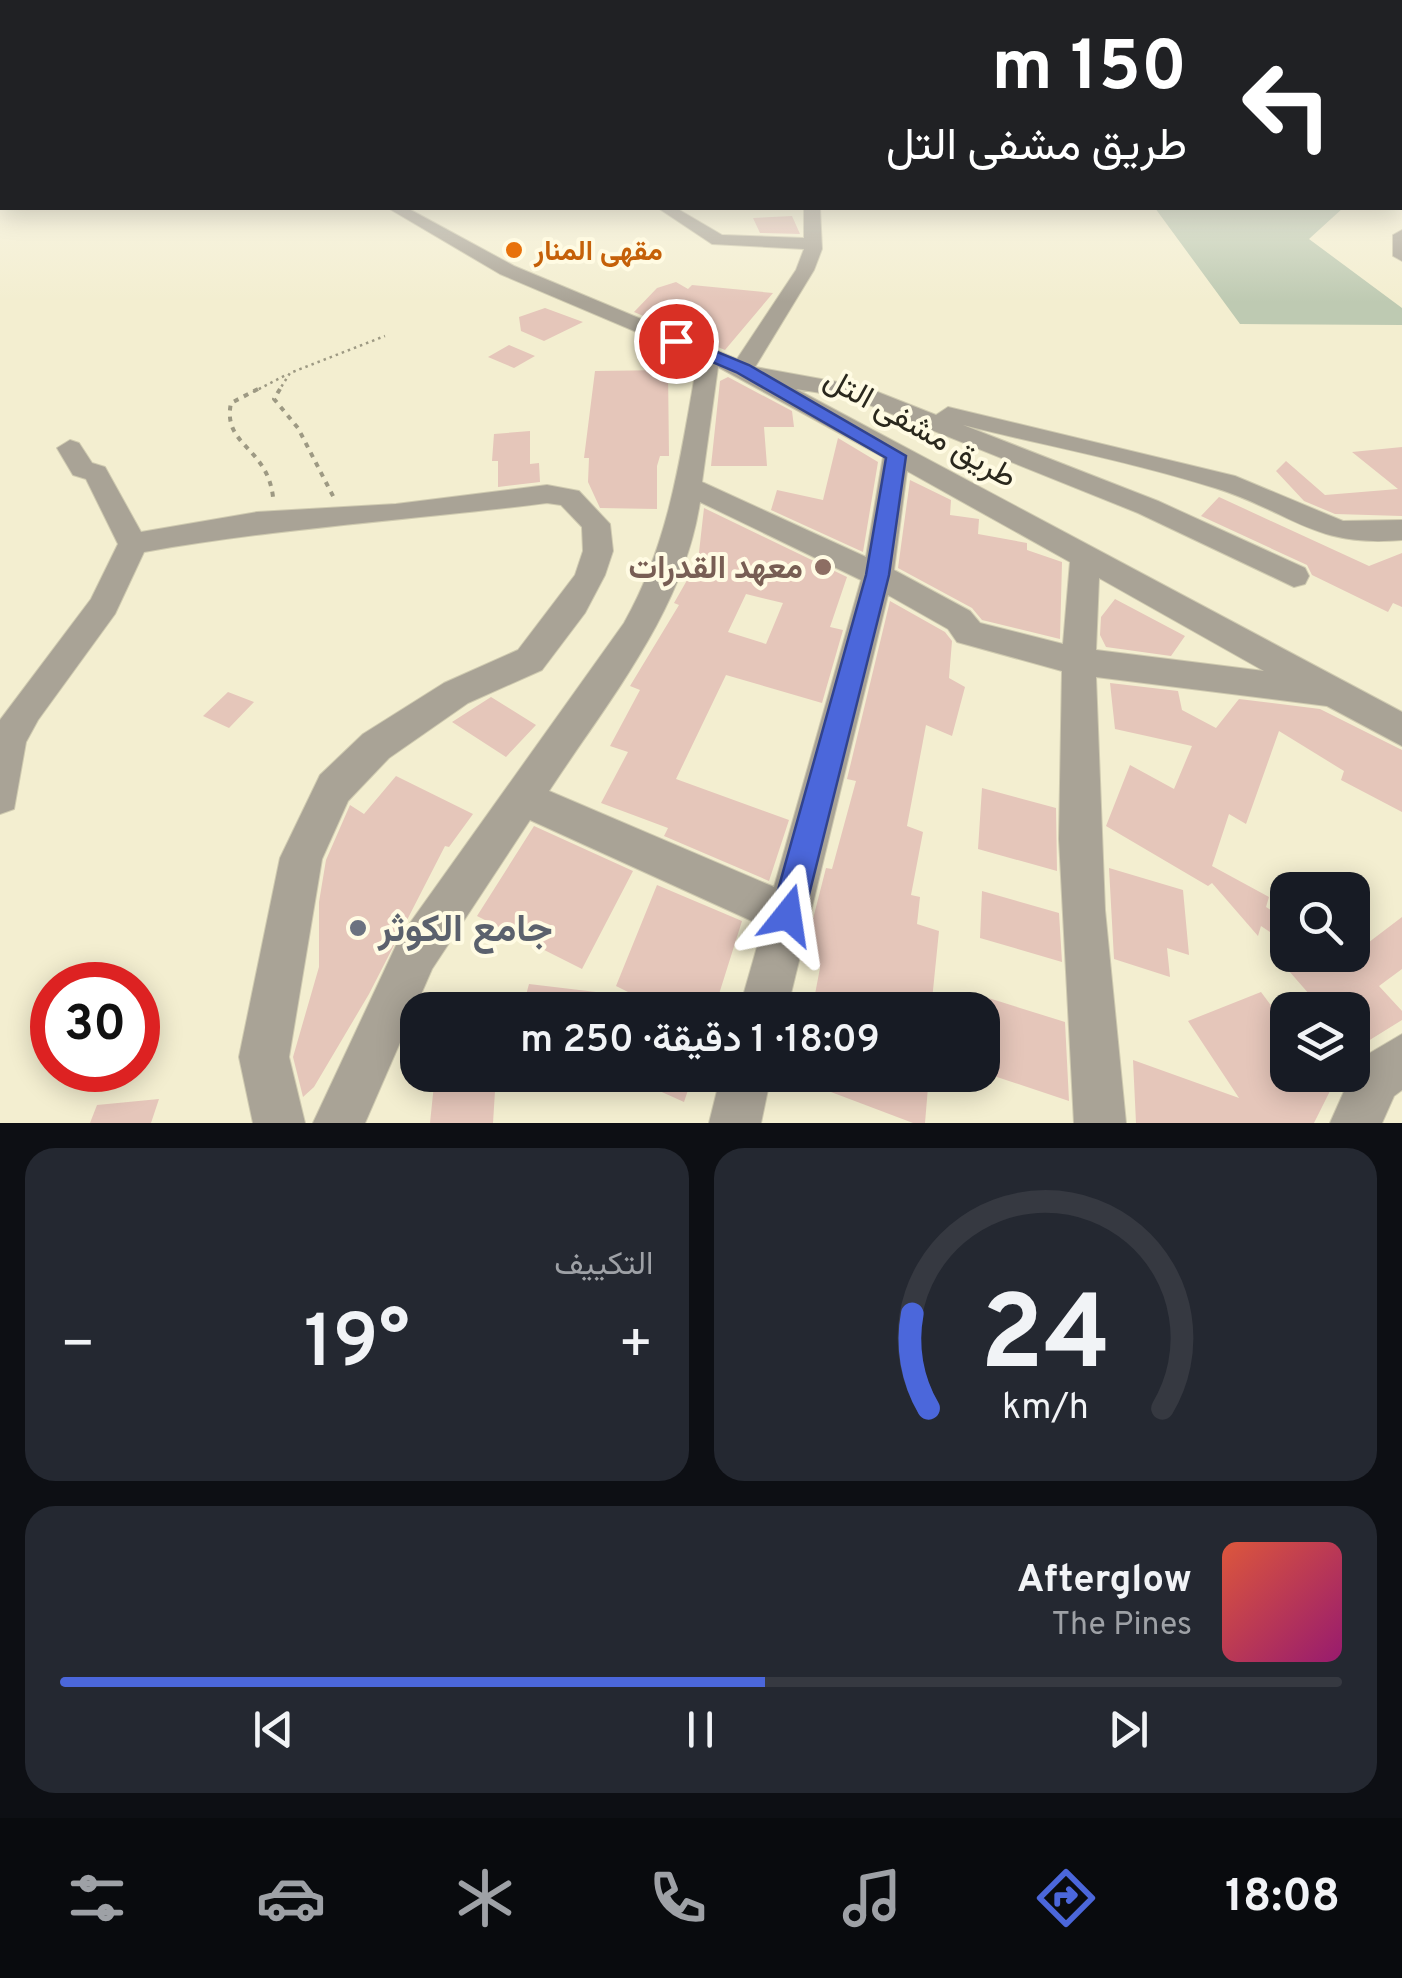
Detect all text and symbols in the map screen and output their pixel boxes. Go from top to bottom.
text: 150 m [992,26,1187,115]
icon: left [1222,40,1352,170]
text: طريق مشفى التل [886,119,1187,176]
place label: مقهى المنار [533,235,663,271]
marker: مقهى المنار [503,239,525,261]
pin [634,299,719,384]
icon: arrive [649,314,704,369]
street label: طريق مشفى التل [816,360,1023,499]
place label: معهد القدرات [629,550,803,590]
marker: معهد القدرات [812,556,834,578]
position arrow [736,863,840,967]
map controls [1270,872,1370,1092]
button: search [1270,872,1370,972]
place label: جامع الكوثر [377,907,553,956]
marker: جامع الكوثر [347,917,369,939]
speed limit sign: 30 [30,962,160,1092]
button: layers [1270,992,1370,1092]
text: 18:09 · 1 دقيقة · 250 m [520,1017,880,1066]
text: التكييف [554,1246,654,1286]
text: 24 [980,1274,1110,1406]
text: 19° [304,1299,410,1394]
text: − [60,1312,95,1382]
text: + [618,1312,653,1382]
text: km/h [1002,1386,1089,1432]
text: Afterglow [1017,1557,1192,1606]
text: The Pines [1051,1606,1192,1646]
icon: previous [246,1702,301,1757]
icon: pause [673,1702,728,1757]
icon: next [1101,1702,1156,1757]
icon: filters [62,1863,132,1933]
icon: car [256,1863,326,1933]
icon: climate [450,1863,520,1933]
icon: phone [643,1863,713,1933]
icon: music [837,1863,907,1933]
icon: directions [1031,1863,1101,1933]
text: 18:08 [1225,1870,1340,1927]

